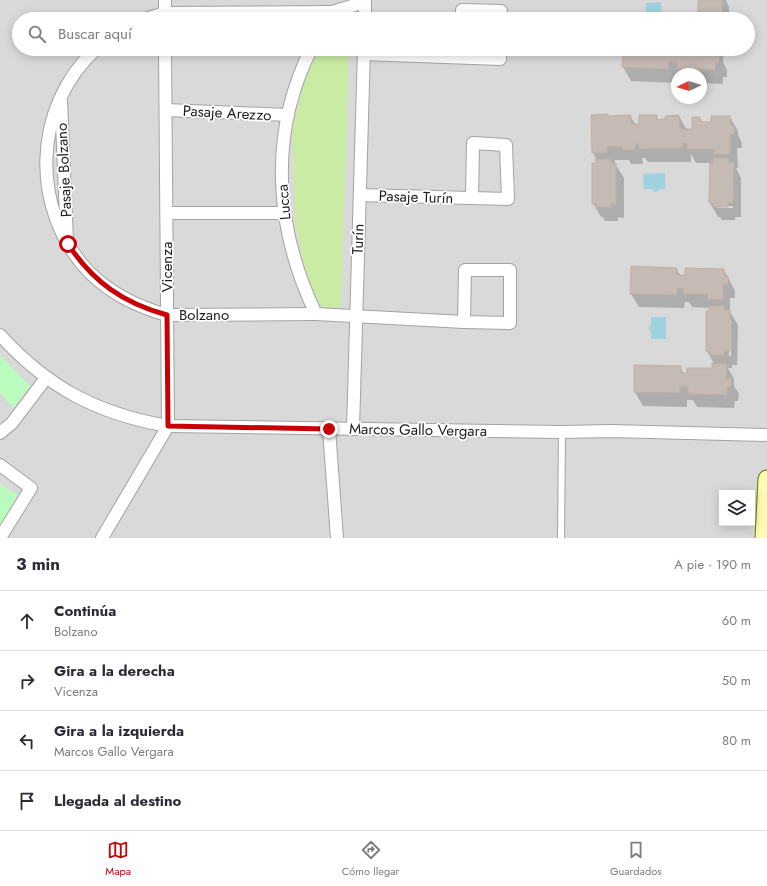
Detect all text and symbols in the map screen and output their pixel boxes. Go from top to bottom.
search box [12,12,755,56]
icon: search [26,23,48,45]
text: Buscar aquí [58,23,132,45]
north arrow [671,68,707,104]
street label: Pasaje Arezzo [182,100,272,126]
street label: Pasaje Bolzano [51,122,77,218]
street label: Lucca [271,183,297,221]
street label: Pasaje Turín [378,185,454,209]
street label: Turín [346,223,370,255]
route start [59,235,77,253]
street label: Vicenza [156,242,178,292]
street label: Bolzano [179,304,229,326]
street label: Marcos Gallo Vergara [349,418,487,442]
route end [320,420,338,438]
map controls [719,490,755,526]
button: layers [719,490,755,526]
text: 3 min [16,552,60,576]
text: A pie · 190 m [674,555,751,574]
text: Continúa [54,600,116,622]
icon: ahead [16,610,38,632]
text: 60 m [722,611,751,630]
text: Bolzano [54,622,98,641]
text: Gira a la derecha [54,660,175,682]
icon: right [16,670,38,692]
text: 50 m [722,671,751,690]
text: Vicenza [54,682,98,701]
text: Gira a la izquierda [54,720,184,742]
icon: left [16,730,38,752]
text: 80 m [722,731,751,750]
text: Marcos Gallo Vergara [54,742,174,761]
icon: arrive [16,790,38,812]
text: Llegada al destino [54,790,181,812]
tab: Mapa [105,839,131,879]
tab: Cómo llegar [342,839,399,879]
tab: Guardados [610,839,662,879]

